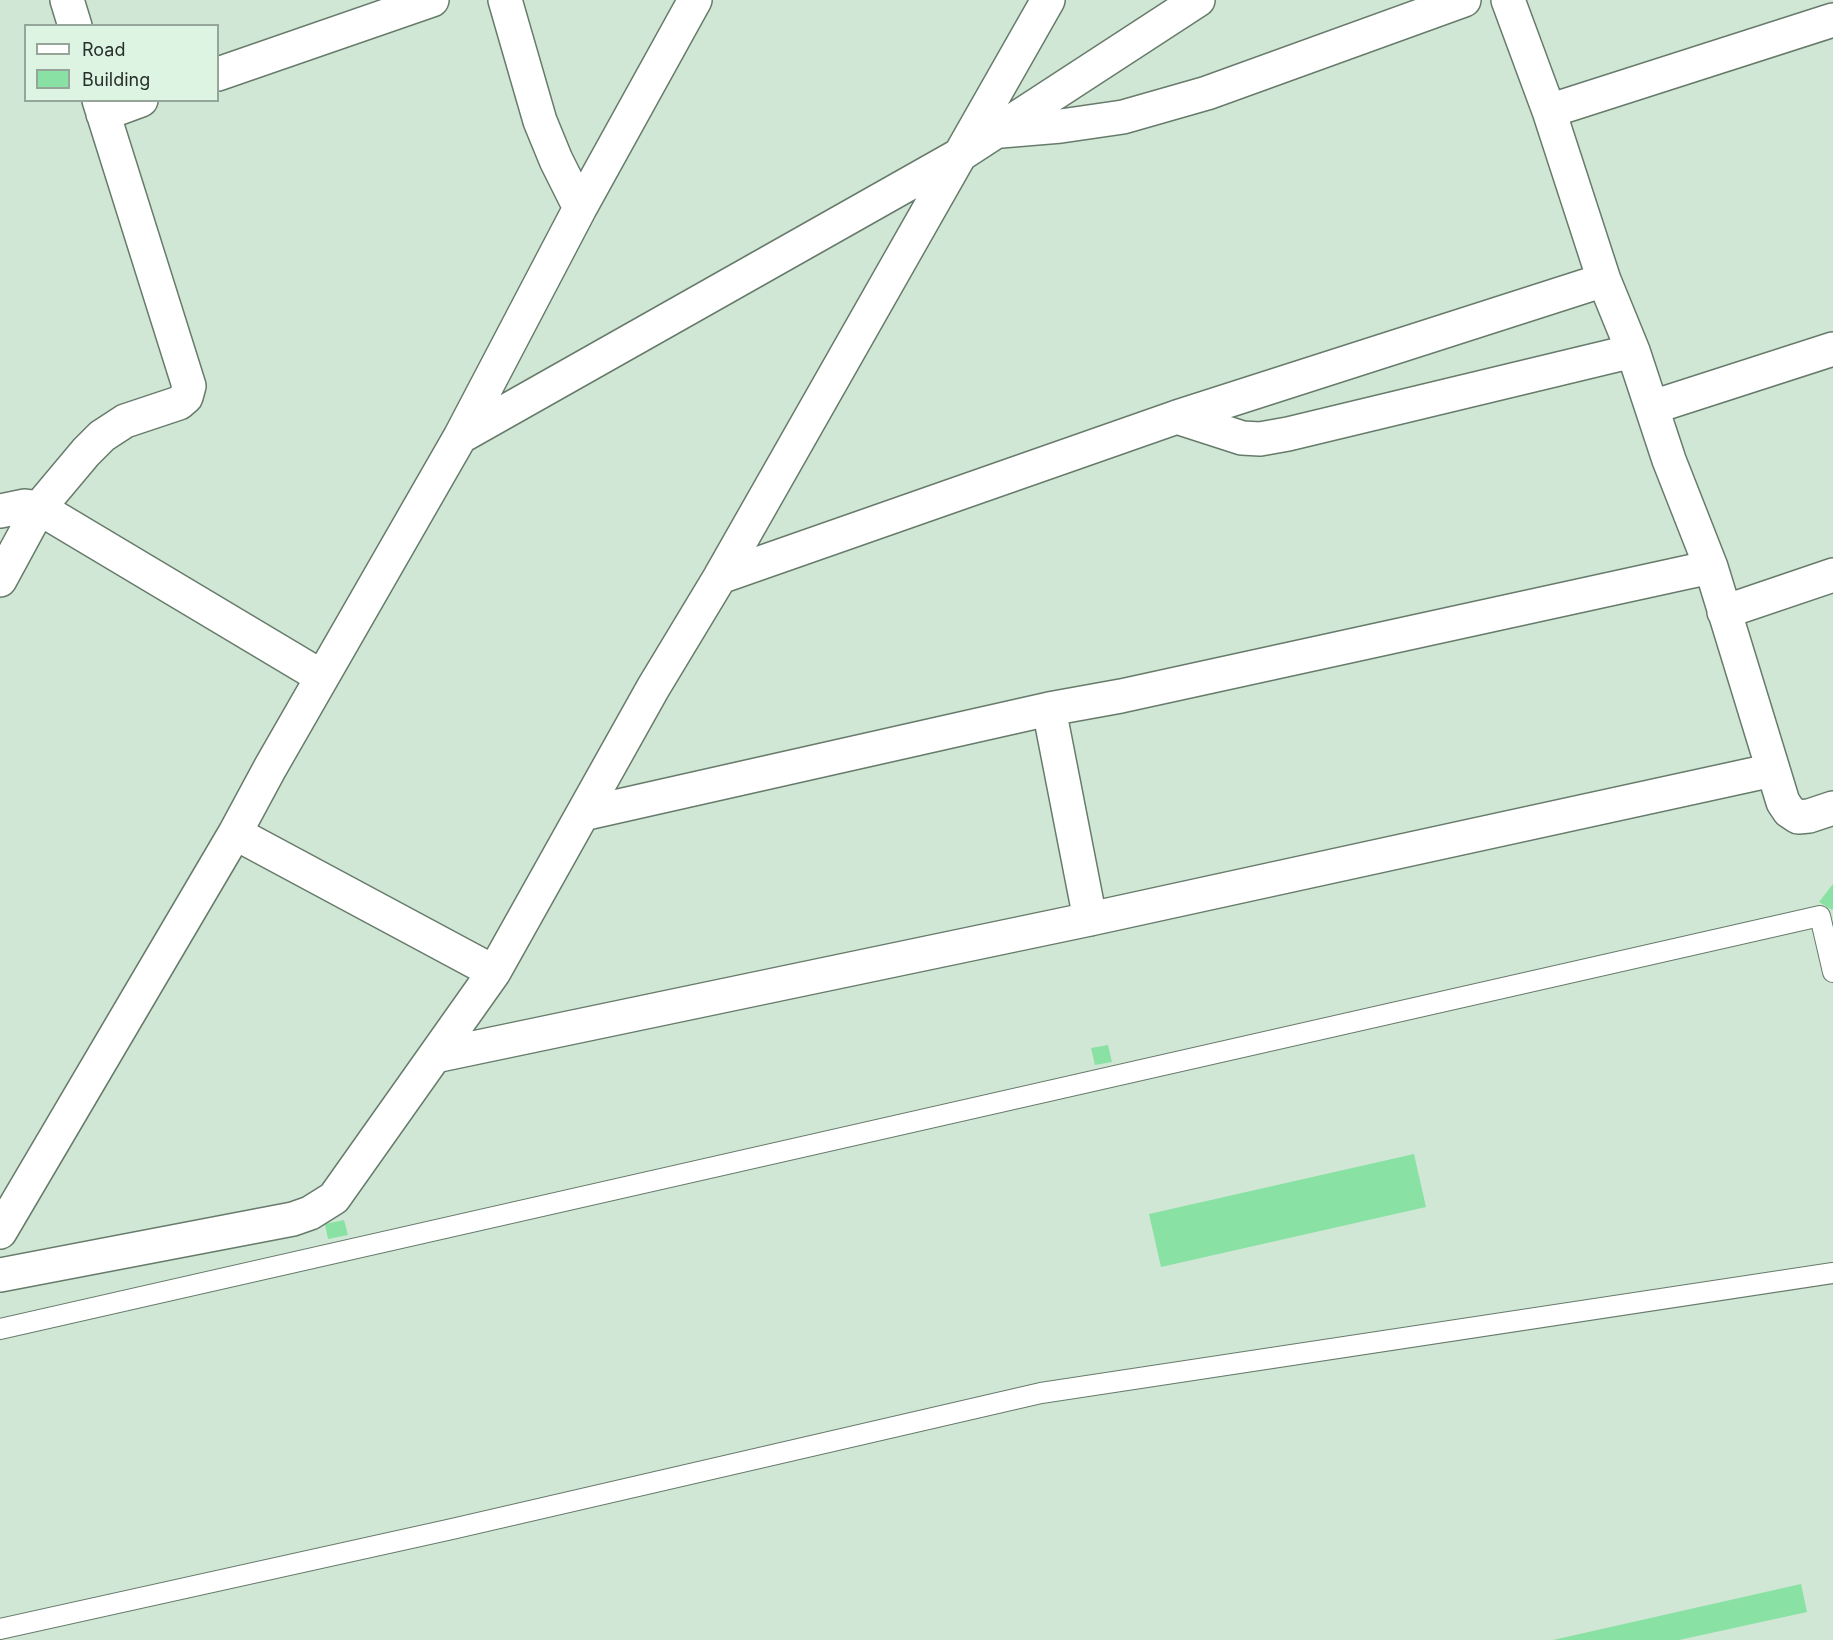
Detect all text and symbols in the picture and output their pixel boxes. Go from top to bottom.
legend [24,24,219,102]
text: Road [82,39,125,60]
text: Building [82,69,150,90]

